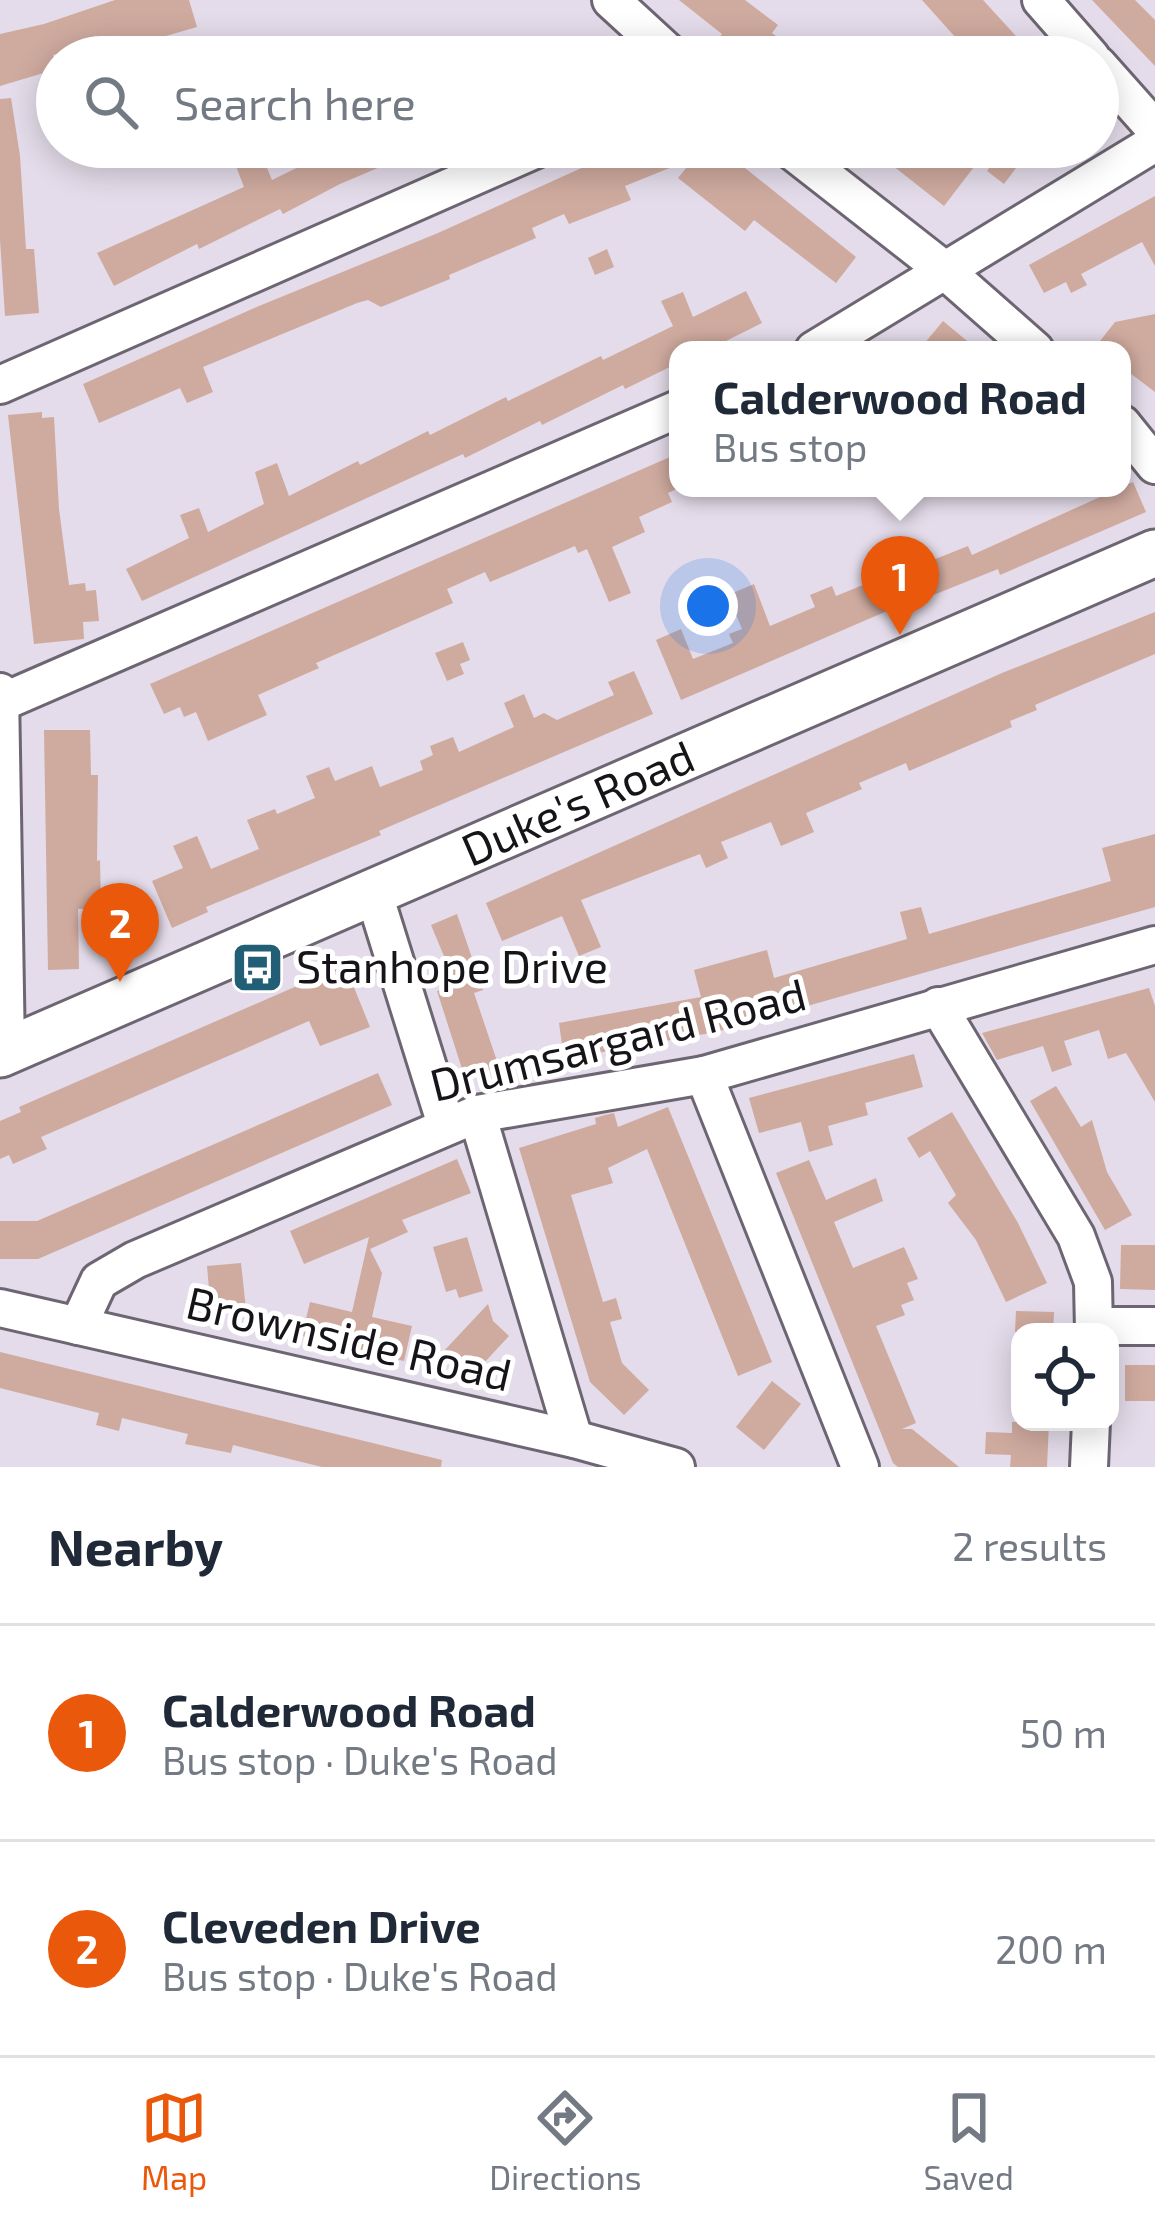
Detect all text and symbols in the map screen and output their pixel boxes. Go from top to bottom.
search box [36,36,1119,168]
icon: search [78,69,144,135]
text: Search here [174,75,416,129]
popup [669,341,1131,497]
text: Calderwood Road [713,369,1087,423]
text: Bus stop [713,423,867,470]
pin: 1 [861,536,939,635]
your location [678,576,738,636]
street label: Duke's Road [453,727,702,876]
pin: 2 [81,883,159,982]
place label: Stanhope Drive [296,938,608,992]
bus stop icon: Stanhope Drive [229,939,285,995]
street label: Drumsargard Road [424,965,811,1111]
street label: Brownside Road [182,1273,517,1401]
map controls [1011,1323,1119,1431]
button: locate [1011,1323,1119,1431]
text: Nearby [48,1515,223,1576]
text: 2 results [952,1522,1107,1569]
text: Calderwood Road [162,1682,536,1736]
text: 1 [79,1709,95,1756]
text: 50 m [1020,1709,1107,1756]
text: Bus stop · Duke's Road [162,1736,558,1783]
text: Cleveden Drive [162,1898,481,1952]
text: 2 [76,1925,98,1972]
text: 200 m [995,1925,1107,1972]
text: Bus stop · Duke's Road [162,1952,558,1999]
tab: Map [141,2085,207,2197]
tab: Directions [489,2085,641,2197]
tab: Saved [923,2085,1014,2197]

